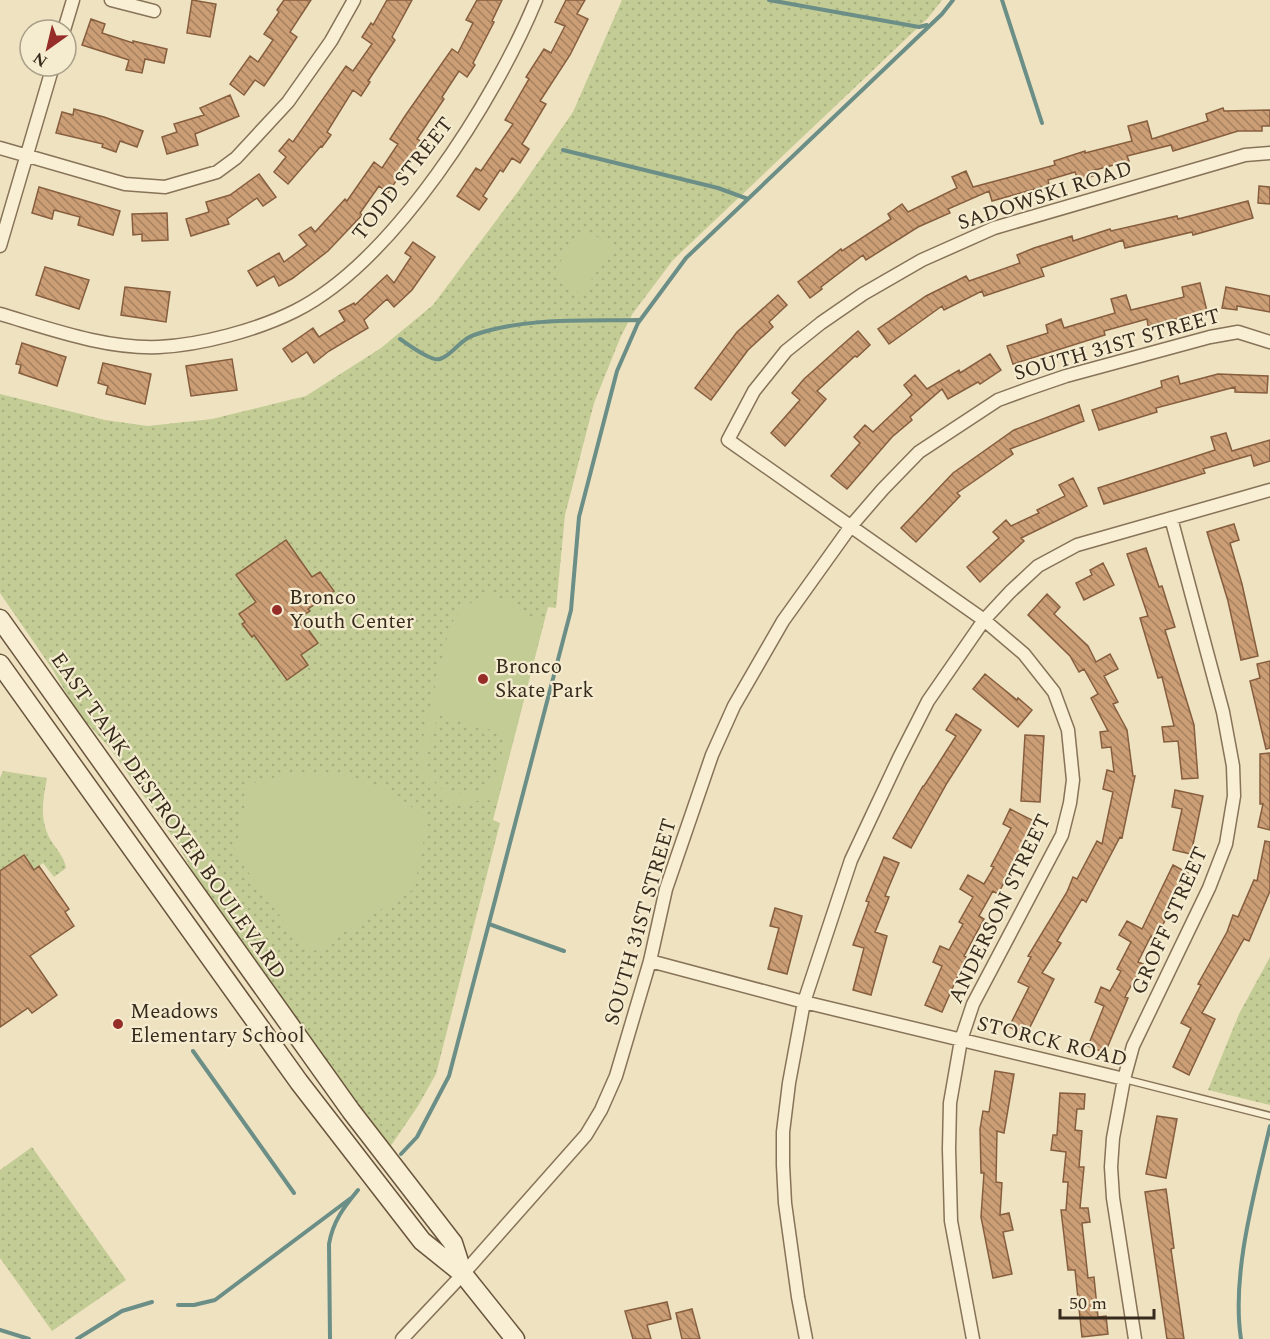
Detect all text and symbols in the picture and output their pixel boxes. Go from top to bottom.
north arrow [18,18,78,78]
text: N [28,46,52,73]
street label: TODD STREET [344,110,462,248]
street label: SADOWSKI ROAD [953,153,1137,239]
street label: SOUTH 31ST STREET [1010,300,1224,390]
place label: Bronco Youth Center [289,582,414,638]
marker: Bronco Youth Center [270,603,284,617]
street label: EAST TANK DESTROYER BOULEVARD [42,646,294,986]
place label: Bronco Skate Park [495,651,594,707]
marker: Bronco Skate Park [476,672,490,686]
street label: ANDERSON STREET [940,809,1060,1009]
street label: SOUTH 31ST STREET [596,815,686,1029]
street label: GROFF STREET [1123,842,1217,1000]
place label: Meadows Elementary School [130,996,305,1052]
street label: STORCK ROAD [973,1008,1131,1076]
marker: Meadows Elementary School [111,1017,125,1031]
scale bar [1060,1282,1154,1320]
text: 50 m [1069,1290,1107,1317]

